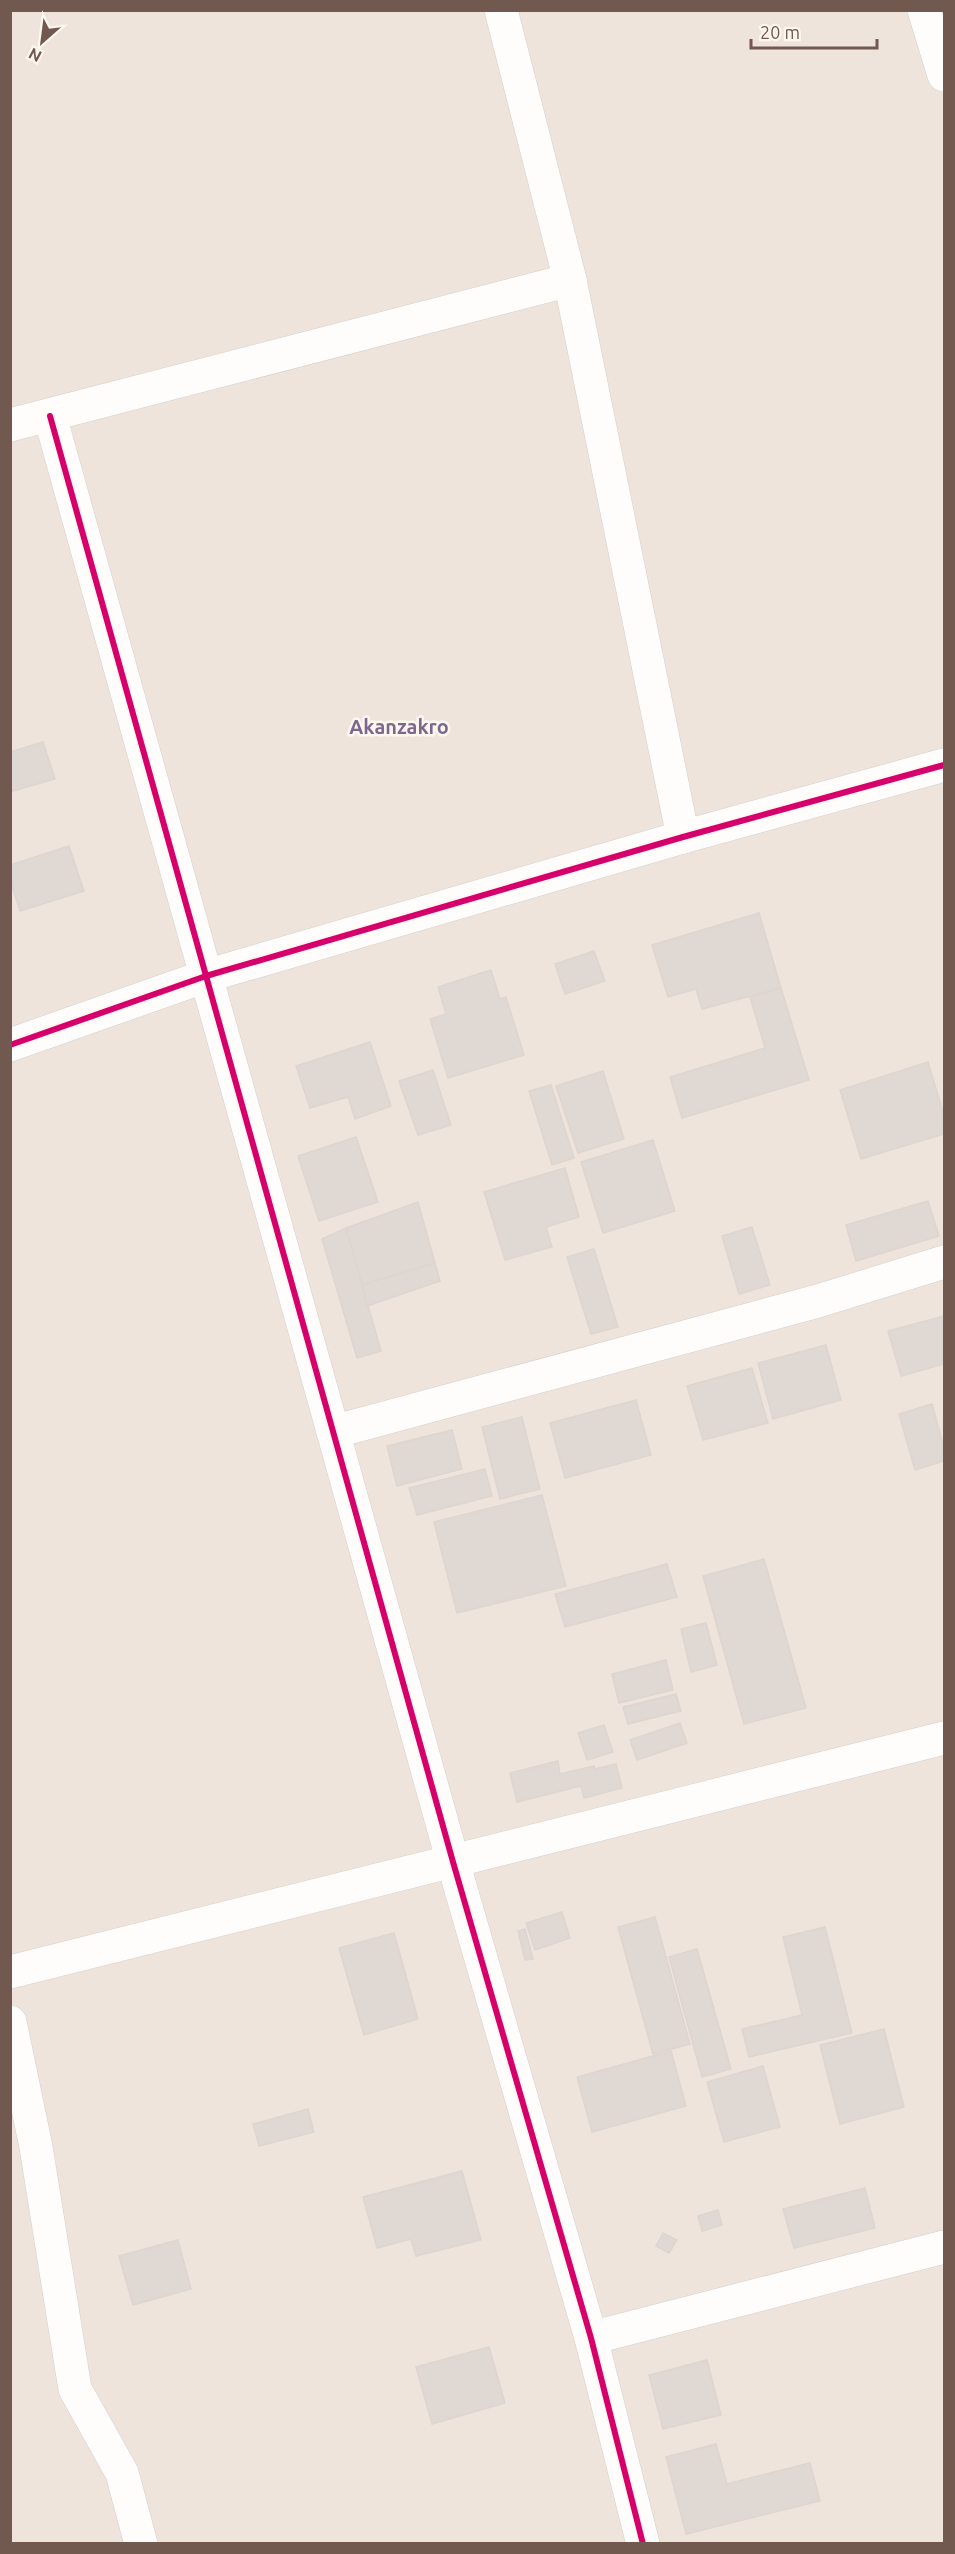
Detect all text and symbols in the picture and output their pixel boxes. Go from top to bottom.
north arrow [12,12,72,72]
scale bar [751,12,877,50]
text: 20 m [760,22,800,42]
text: N [25,44,44,66]
district label: Akanzakro [349,715,449,738]

